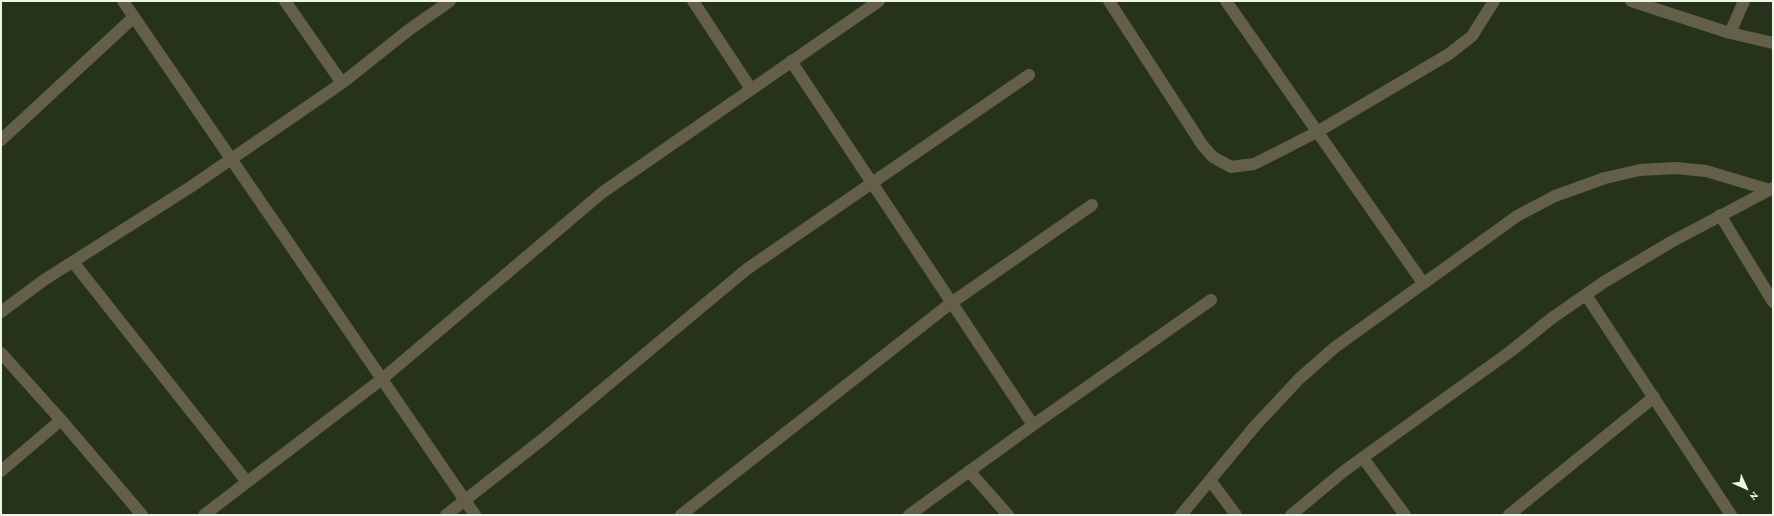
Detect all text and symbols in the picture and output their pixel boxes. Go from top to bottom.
north arrow [1726,468,1766,508]
text: N [1748,490,1761,503]

